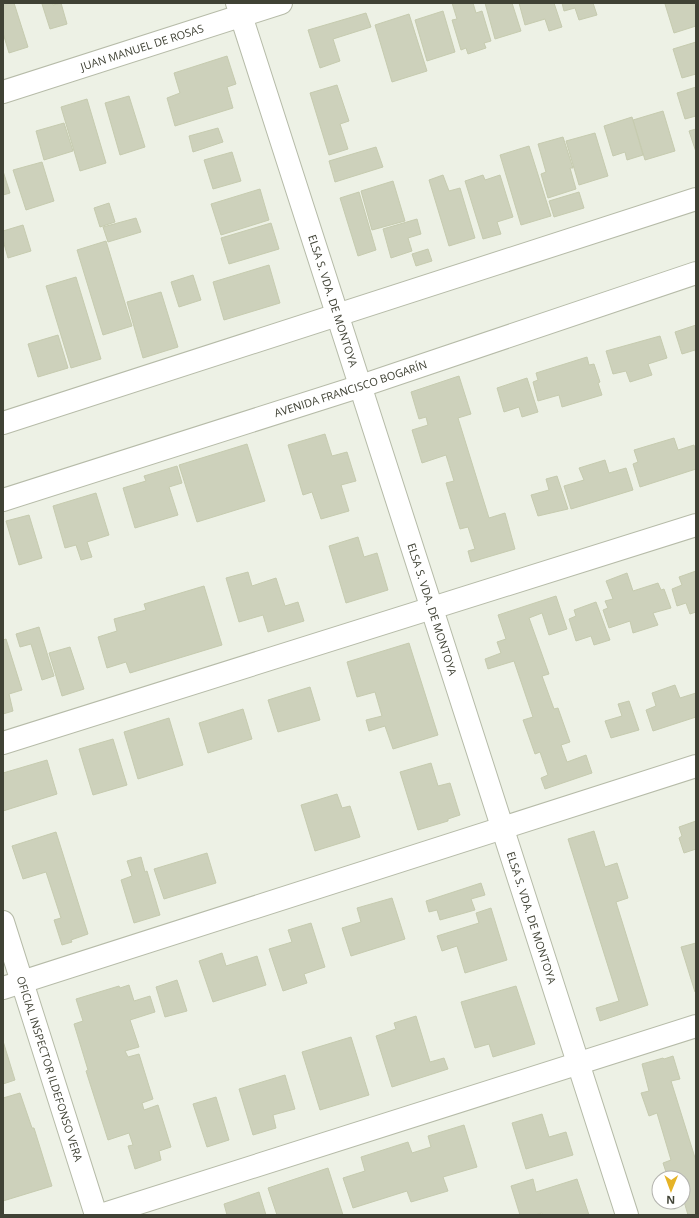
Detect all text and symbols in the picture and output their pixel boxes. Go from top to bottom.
street label: JUAN MANUEL DE ROSAS [77,20,205,74]
street label: ELSA S. VDA. DE MONTOYA [305,233,362,369]
street label: AVENIDA FRANCISCO BOGARÍN [272,356,429,420]
street label: ELSA S. VDA. DE MONTOYA [404,541,461,677]
street label: ELSA S. VDA. DE MONTOYA [504,850,560,986]
street label: OFICIAL INSPECTOR ILDEFONSO VERA [14,974,87,1163]
north arrow [651,1170,691,1210]
text: N [666,1193,675,1208]

